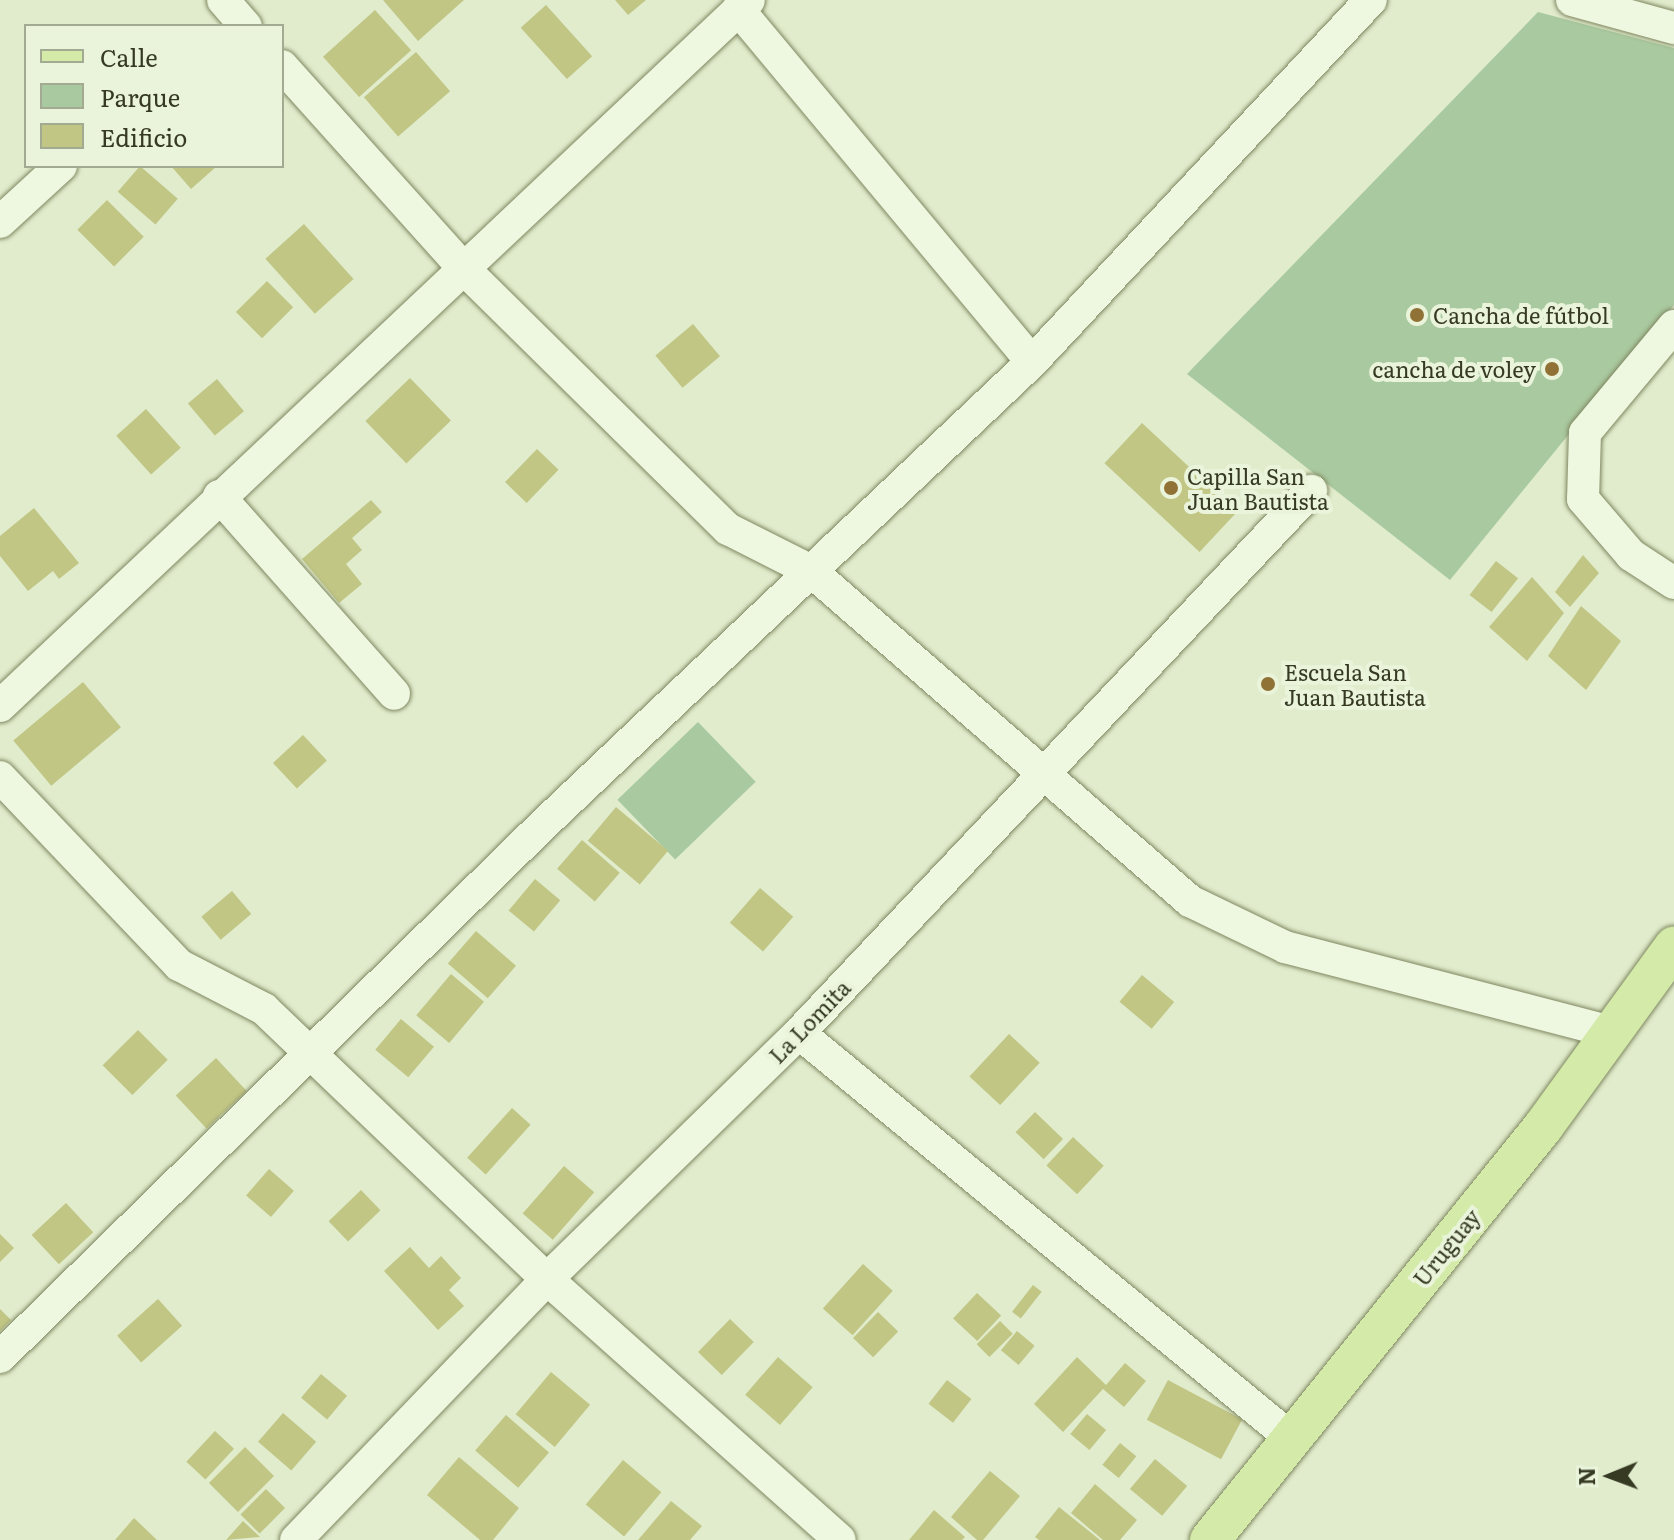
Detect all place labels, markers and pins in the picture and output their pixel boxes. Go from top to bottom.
place label: Cancha de fútbol [1433,302,1609,328]
marker: Cancha de fútbol [1408,306,1426,324]
place label: cancha de voley [1372,356,1536,382]
marker: cancha de voley [1543,360,1561,378]
place label: Capilla San Juan Bautista [1187,462,1329,514]
marker: Capilla San Juan Bautista [1162,479,1180,497]
place label: Escuela San Juan Bautista [1284,658,1426,710]
marker: Escuela San Juan Bautista [1259,675,1277,693]

